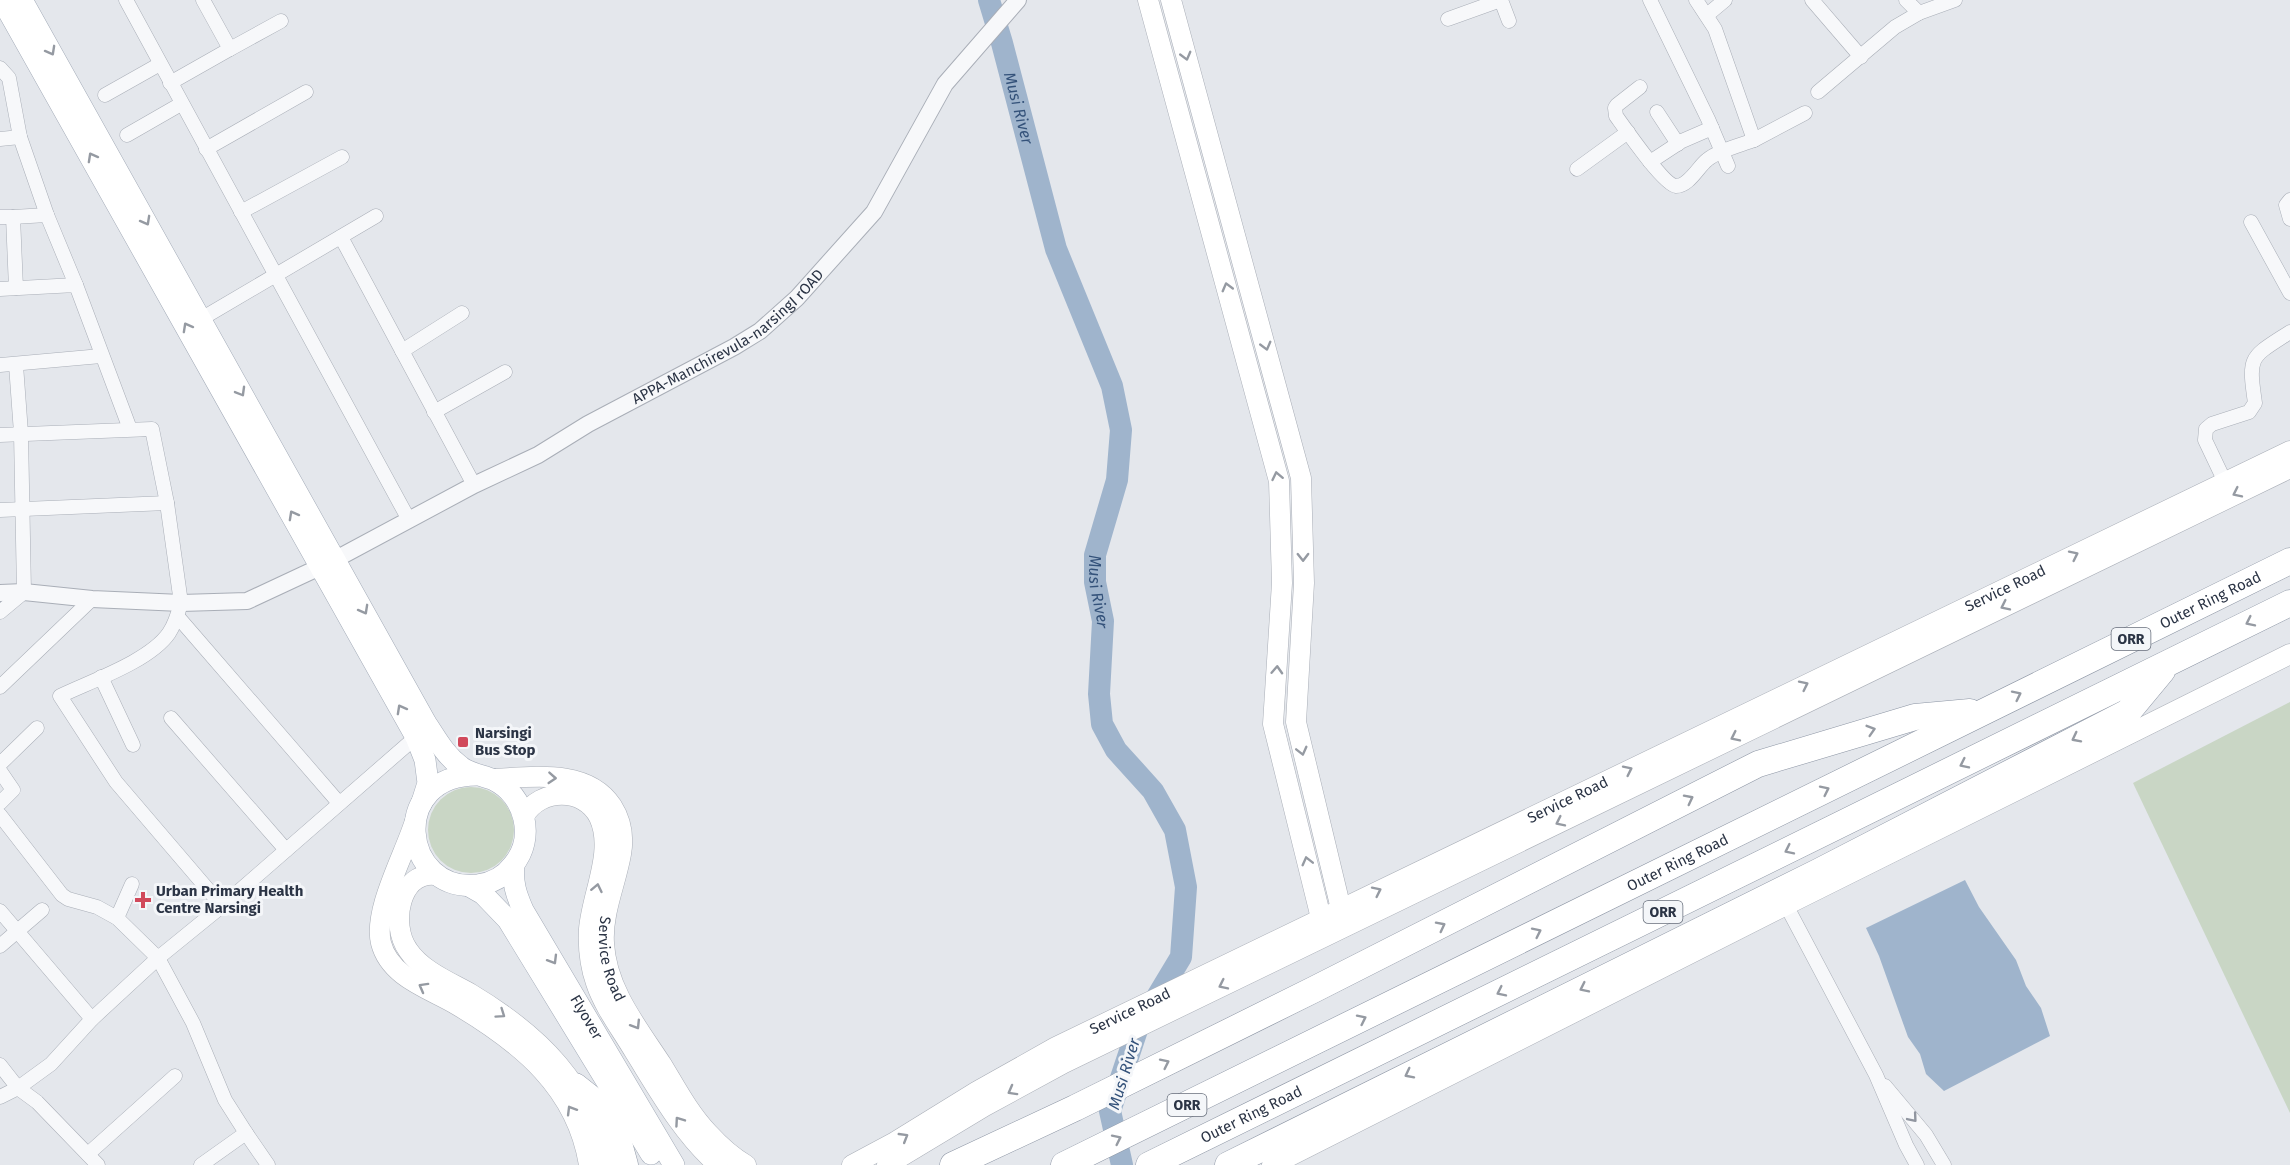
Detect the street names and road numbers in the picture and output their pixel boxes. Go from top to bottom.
street label: APPA-Manchirevula-narsingI rOAD [629,266,827,408]
street label: Service Road [1962,561,2049,616]
street label: Outer Ring Road [2157,568,2264,633]
road number: ORR [2112,628,2150,650]
street label: Service Road [1524,773,1611,827]
street label: Outer Ring Road [1624,830,1731,895]
road number: ORR [1644,901,1682,923]
street label: Service Road [595,915,629,1005]
street label: Service Road [1087,984,1173,1038]
street label: Flyover [566,992,607,1043]
street label: Outer Ring Road [1198,1082,1305,1147]
road number: ORR [1168,1094,1206,1116]

